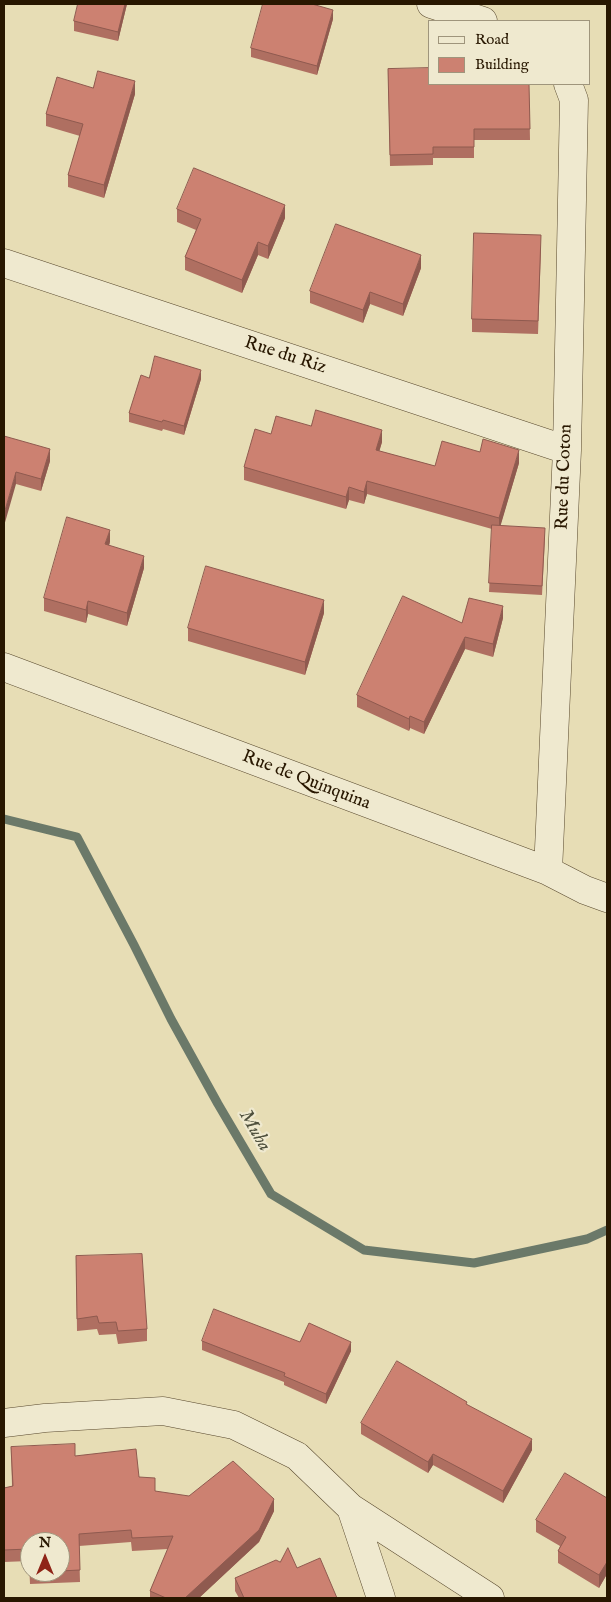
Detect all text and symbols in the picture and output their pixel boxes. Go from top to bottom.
legend [428,20,591,85]
text: Road [475,30,509,49]
text: Building [475,55,529,74]
street label: Rue du Riz [241,333,329,379]
street label: Rue du Coton [552,424,578,530]
street label: Rue de Quinquina [239,747,373,815]
water label: Muha [233,1106,275,1156]
north arrow [20,1532,70,1582]
text: N [39,1534,51,1552]

